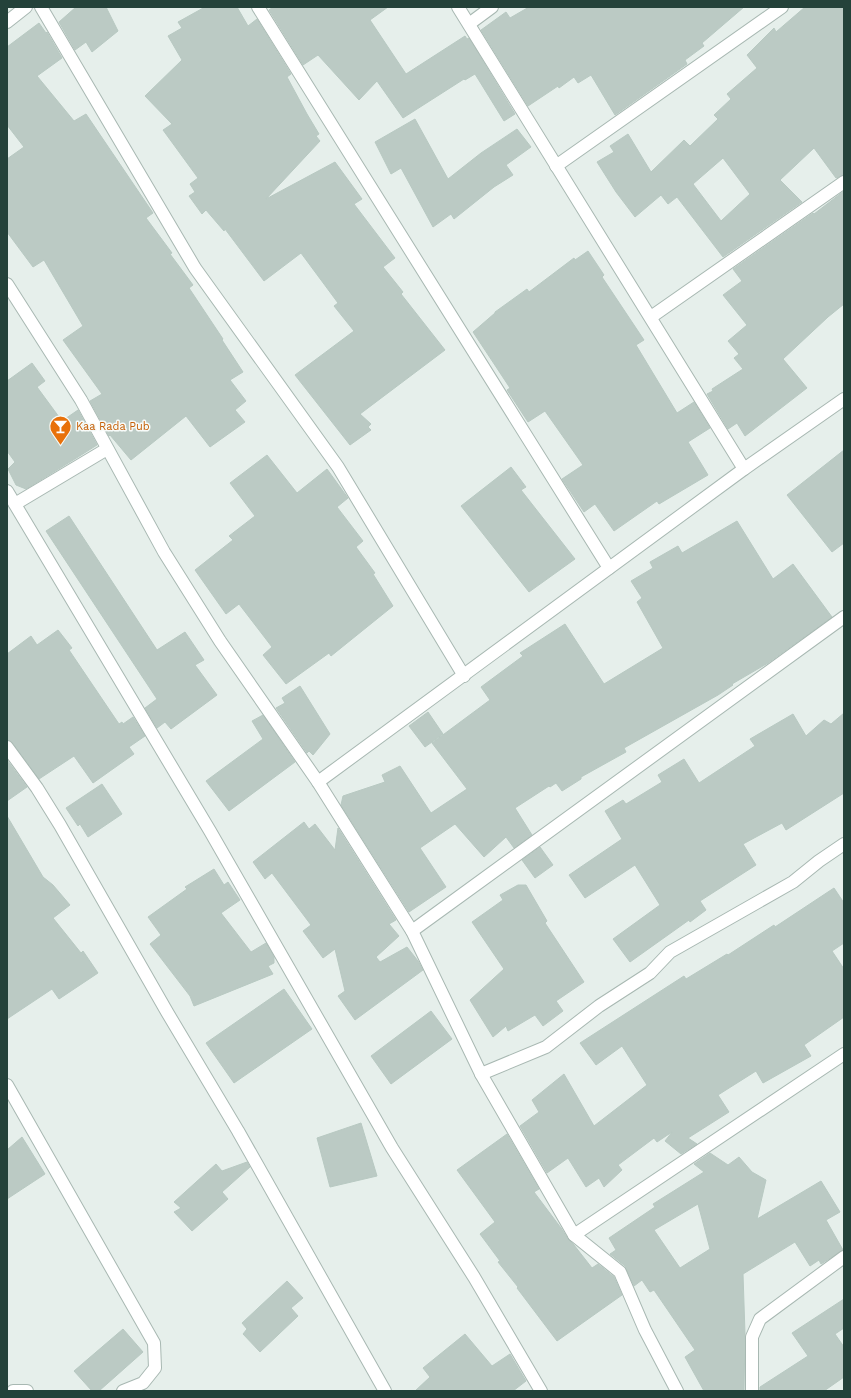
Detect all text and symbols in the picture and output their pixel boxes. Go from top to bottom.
bar icon: Kaa Rada Pub [47,413,73,446]
place label: Kaa Rada Pub [76,420,150,433]

